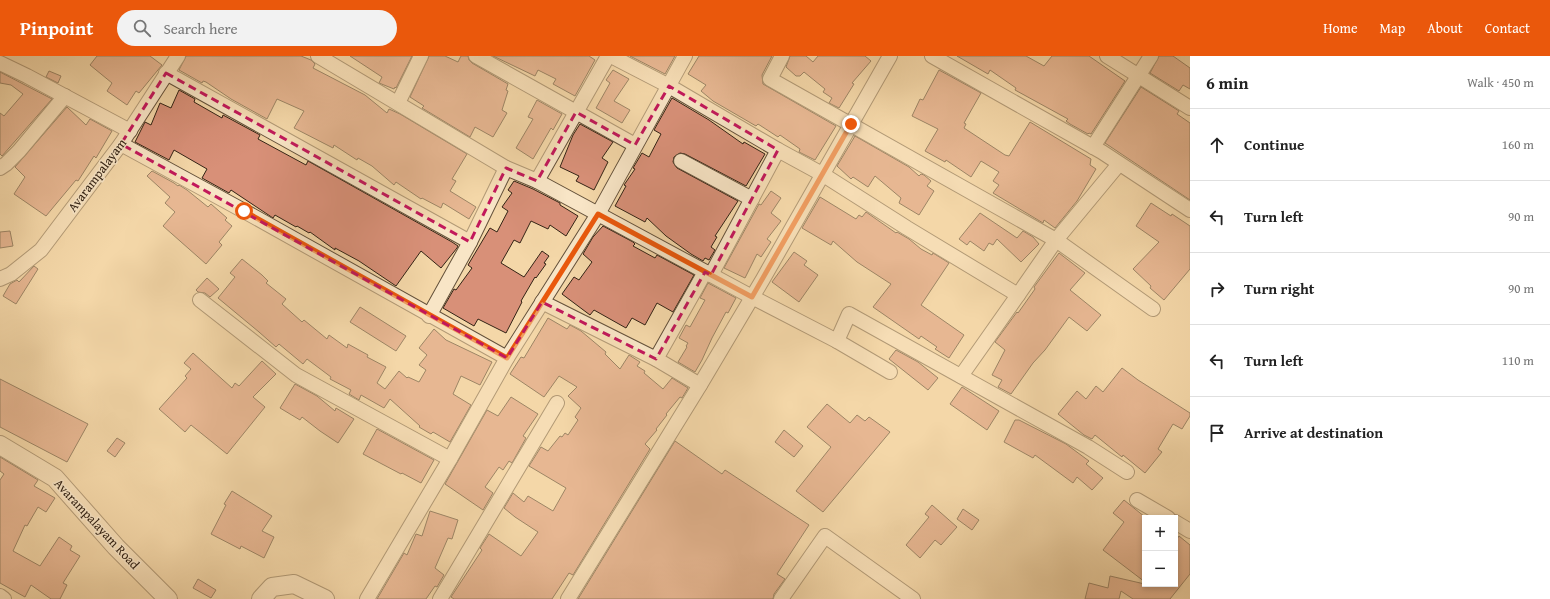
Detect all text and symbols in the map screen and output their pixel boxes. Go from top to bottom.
search box [117,10,397,46]
text: Pinpoint [20,14,93,42]
icon: search [131,17,153,39]
text: Search here [163,18,237,39]
text: Home [1323,18,1358,38]
text: Map [1380,18,1405,38]
text: About [1427,18,1463,38]
text: Contact [1485,18,1530,38]
text: 6 min [1206,70,1248,95]
text: Walk · 450 m [1467,73,1534,92]
route end [842,115,860,133]
street label: Avarampalayam [63,134,131,216]
icon: ahead [1206,134,1228,156]
text: Continue [1244,134,1305,155]
text: 160 m [1502,135,1534,154]
route start [235,202,253,220]
icon: left [1206,206,1228,228]
text: Turn left [1244,206,1303,227]
text: 90 m [1508,207,1534,226]
icon: right [1206,278,1228,300]
text: Turn right [1244,278,1315,299]
text: 90 m [1508,279,1534,298]
icon: left [1206,350,1228,372]
text: Turn left [1244,350,1303,371]
text: 110 m [1502,351,1534,370]
icon: arrive [1206,422,1228,444]
text: Arrive at destination [1244,422,1383,443]
street label: Avarampalayam Road [50,474,144,574]
map controls [1142,515,1178,587]
button: + [1142,515,1178,551]
button: − [1142,551,1178,587]

